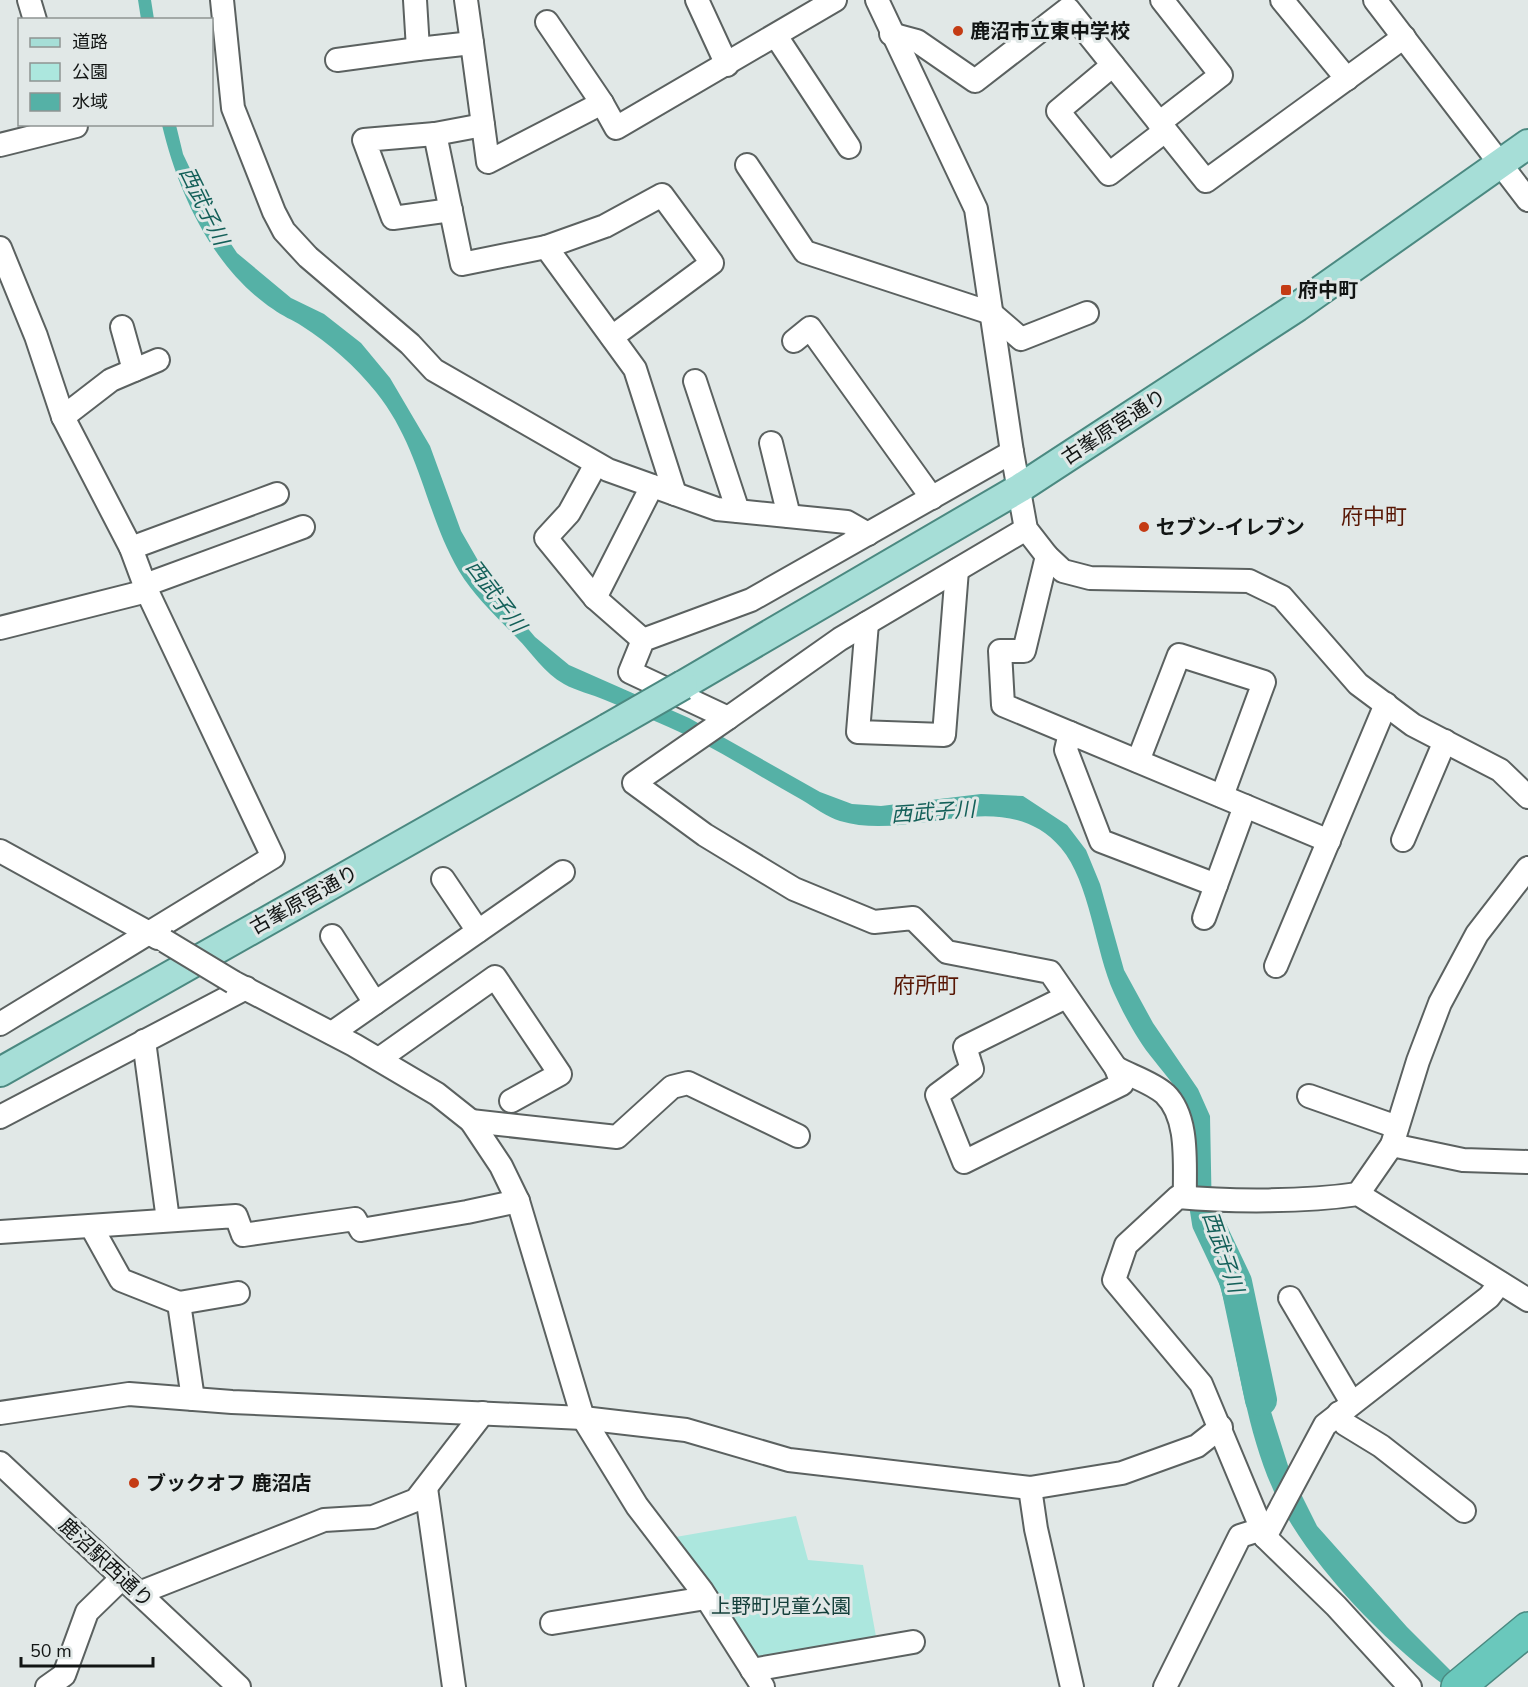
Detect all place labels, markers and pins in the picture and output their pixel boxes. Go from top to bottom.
place label: 鹿沼市立東中学校 [970,18,1130,45]
marker: 鹿沼市立東中学校 [951,24,965,38]
place label: 府中町 [1298,277,1358,304]
marker: 府中町 [1279,283,1293,297]
place label: セブン-イレブン [1156,514,1305,541]
marker: セブン-イレブン [1137,520,1151,534]
place label: ブックオフ 鹿沼店 [146,1470,311,1497]
marker: ブックオフ 鹿沼店 [127,1476,141,1490]

